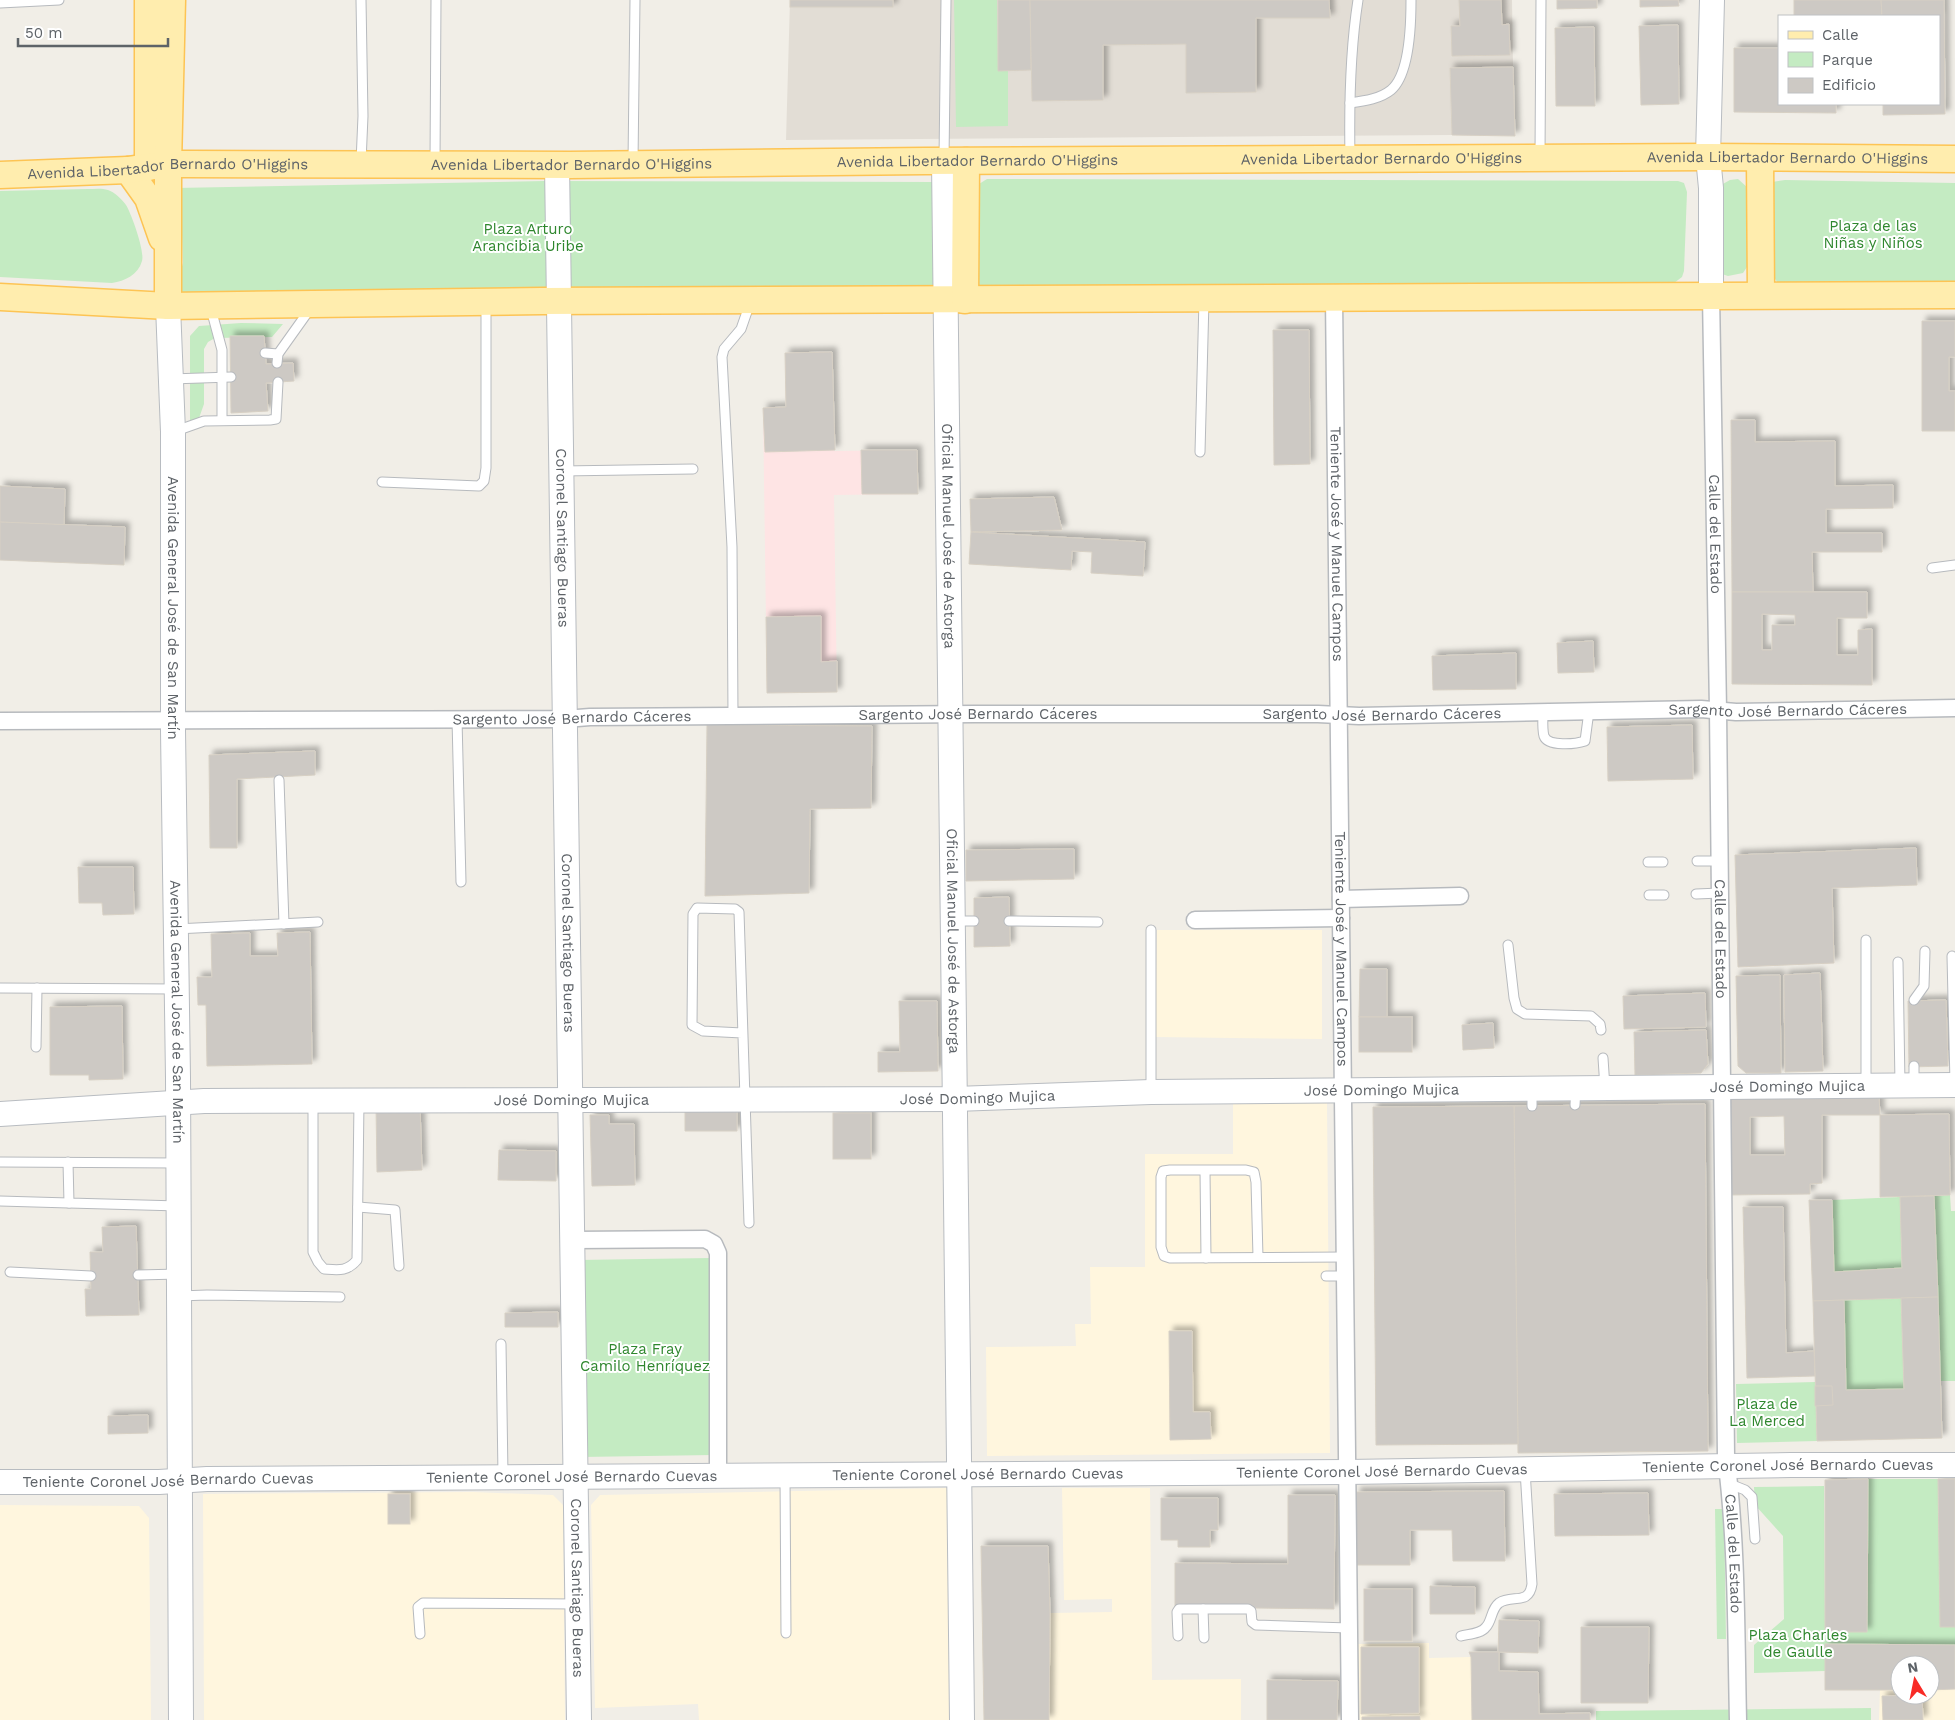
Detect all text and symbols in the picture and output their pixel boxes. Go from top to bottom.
scale bar [18,15,168,47]
legend [1778,15,1940,105]
text: 50 m [25,24,62,42]
text: Calle [1822,26,1859,44]
text: Parque [1822,51,1873,69]
text: Edificio [1822,76,1876,94]
street label: Avenida Libertador Bernardo O'Higgins [1647,148,1928,168]
street label: Avenida Libertador Bernardo O'Higgins [1241,149,1522,168]
street label: Avenida Libertador Bernardo O'Higgins [837,151,1118,171]
street label: Avenida Libertador Bernardo O'Higgins [431,154,712,174]
street label: Avenida Libertador Bernardo O'Higgins [27,155,308,183]
park label: Plaza de las Niñas y Niños [1823,217,1923,252]
park label: Plaza Arturo Arancibia Uribe [472,220,584,255]
street label: Oficial Manuel José de Astorga [938,423,959,649]
street label: Teniente José y Manuel Campos [1326,426,1347,662]
street label: Coronel Santiago Bueras [552,448,573,628]
street label: Calle del Estado [1705,474,1725,594]
street label: Avenida General José de San Martín [164,476,182,740]
street label: Sargento José Bernardo Cáceres [1668,700,1907,721]
street label: Sargento José Bernardo Cáceres [1262,704,1502,725]
street label: Sargento José Bernardo Cáceres [858,705,1097,724]
street label: Sargento José Bernardo Cáceres [453,707,691,728]
street label: Oficial Manuel José de Astorga [943,828,963,1054]
street label: Teniente José y Manuel Campos [1331,831,1352,1067]
street label: Coronel Santiago Bueras [558,853,578,1033]
street label: Calle del Estado [1711,879,1730,999]
street label: Avenida General José de San Martín [166,880,187,1144]
street label: José Domingo Mujica [1710,1077,1866,1096]
street label: José Domingo Mujica [1304,1080,1460,1100]
street label: José Domingo Mujica [900,1086,1056,1108]
street label: José Domingo Mujica [494,1091,650,1109]
park label: Plaza Fray Camilo Henríquez [580,1340,710,1375]
park label: Plaza de La Merced [1729,1395,1805,1430]
street label: Teniente Coronel José Bernardo Cuevas [1642,1456,1934,1476]
street label: Teniente Coronel José Bernardo Cuevas [1236,1460,1528,1482]
street label: Teniente Coronel José Bernardo Cuevas [832,1464,1124,1484]
street label: Teniente Coronel José Bernardo Cuevas [426,1467,718,1487]
street label: Teniente Coronel José Bernardo Cuevas [22,1469,314,1491]
street label: Calle del Estado [1721,1493,1745,1614]
street label: Coronel Santiago Bueras [567,1498,587,1678]
park label: Plaza Charles de Gaulle [1749,1626,1848,1661]
north arrow [1890,1655,1940,1705]
text: N [1906,1658,1919,1676]

